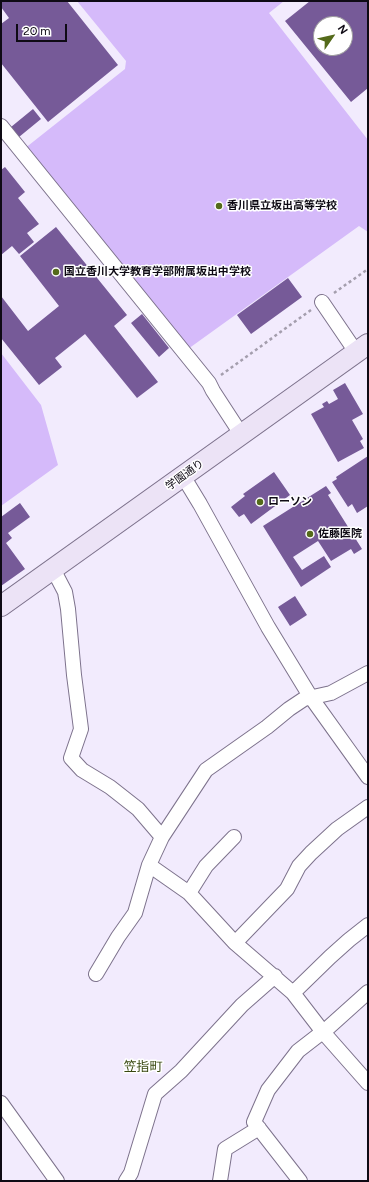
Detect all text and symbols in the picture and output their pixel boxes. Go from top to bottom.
scale bar [18,16,69,42]
north arrow [313,16,353,56]
text: N [335,22,350,37]
text: 20 m [23,24,51,38]
place label: 香川県立坂出高等学校 [227,199,337,213]
marker: 香川県立坂出高等学校 [214,201,224,211]
place label: 国立香川大学教育学部附属坂出中学校 [64,265,251,279]
marker: 国立香川大学教育学部附属坂出中学校 [51,267,61,277]
street label: 学園通り [163,457,207,493]
place label: ローソン [268,495,312,509]
marker: ローソン [255,497,265,507]
place label: 佐藤医院 [318,527,362,541]
marker: 佐藤医院 [305,529,315,539]
district label: 笠指町 [124,1059,162,1075]

